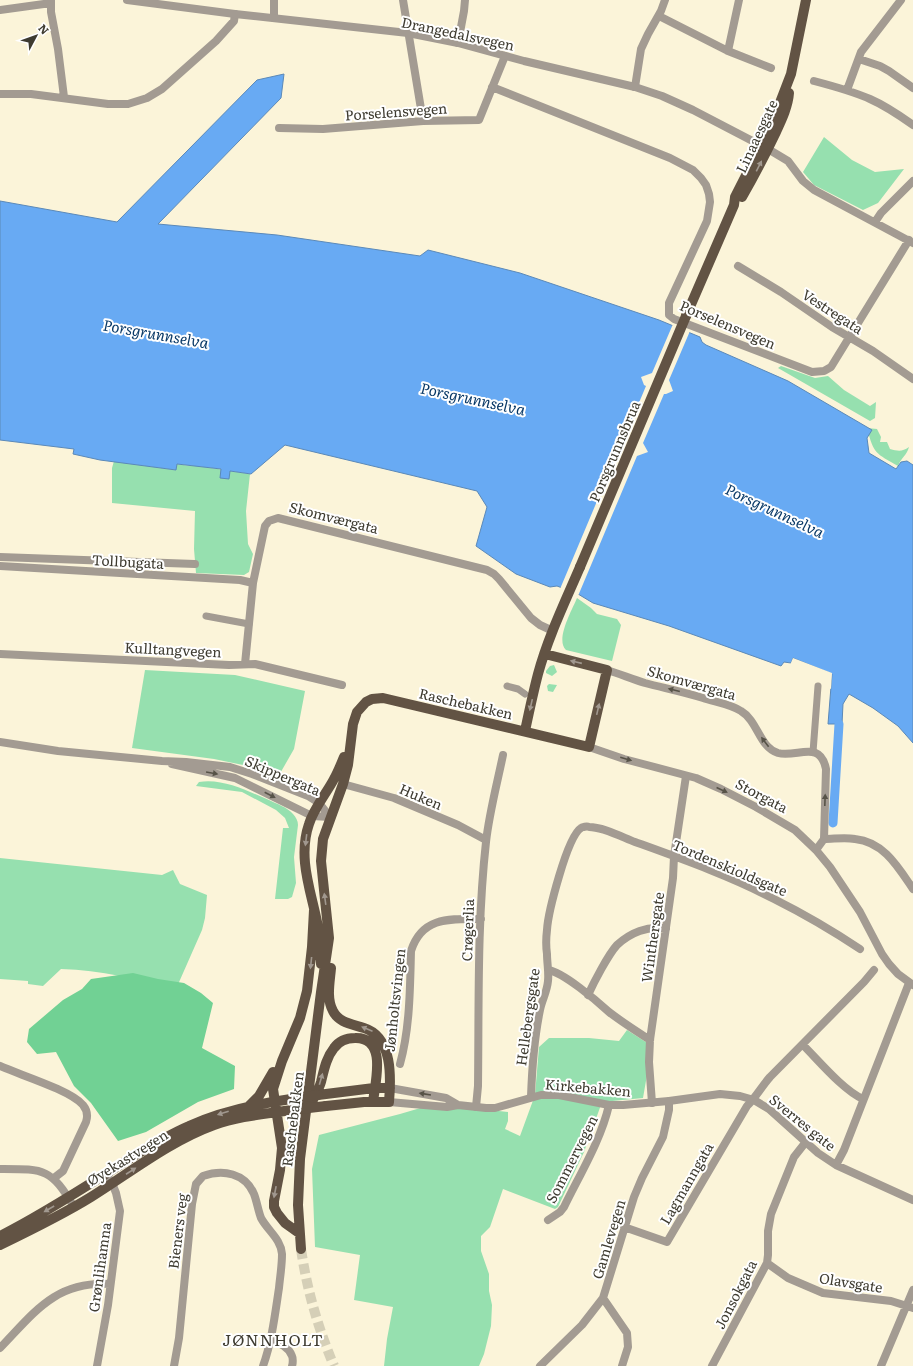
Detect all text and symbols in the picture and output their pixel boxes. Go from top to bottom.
street label: Drangedalsvegen [400,11,516,55]
north arrow [16,16,56,56]
text: N [35,20,53,38]
street label: Linaaesgate [730,96,782,176]
street label: Porselensvegen [344,97,448,125]
one-way arrow [756,160,762,172]
street label: Vestregata [799,284,868,338]
street label: Porselensvegen [677,295,779,353]
water label: Porsgrunnselva [101,312,211,354]
water label: Porsgrunnselva [418,376,528,420]
street label: Porsgrunnsbrua [584,397,645,505]
water label: Porsgrunnselva [722,477,829,543]
street label: Skomværgata [287,496,381,538]
street label: Tollbugata [92,549,165,573]
street label: Kulltangvegen [124,636,222,662]
one-way arrow [570,659,582,665]
street label: Skomværgata [645,660,739,704]
street label: Raschebakken [417,682,515,724]
one-way arrow [668,687,680,693]
one-way arrow [527,699,533,712]
one-way arrow [595,702,601,714]
one-way arrow [761,736,769,747]
street label: Skippergata [242,750,324,800]
one-way arrow [620,756,632,762]
one-way arrow [206,770,218,776]
street label: Storgata [732,773,792,817]
street label: Huken [396,778,446,814]
one-way arrow [717,787,728,793]
one-way arrow [264,792,276,798]
one-way arrow [822,793,828,806]
one-way arrow [302,834,309,846]
street label: Tordenskioldsgate [669,834,791,900]
street label: Winthersgate [636,891,668,983]
one-way arrow [322,893,328,905]
street label: Crøgerlia [456,898,478,962]
street label: Jønholtsvingen [379,947,409,1053]
one-way arrow [308,957,314,969]
street label: Hellebergsgate [510,967,544,1067]
one-way arrow [360,1026,372,1032]
street label: Raschebakken [276,1070,308,1168]
one-way arrow [319,1072,325,1085]
street label: Kirkebakken [544,1073,632,1101]
street label: Sverres gate [766,1089,840,1155]
one-way arrow [419,1091,431,1097]
one-way arrow [216,1110,228,1116]
street label: Sommervegen [540,1112,602,1206]
street label: Øyekastvegen [83,1124,171,1190]
street label: Lagmanngata [654,1138,718,1228]
one-way arrow [126,1167,136,1175]
one-way arrow [272,1186,278,1198]
street label: Bieners veg [162,1192,192,1270]
street label: Gamlevegen [586,1197,630,1281]
one-way arrow [43,1205,55,1212]
street label: Grønlihamna [83,1220,115,1313]
street label: Jonsokgata [709,1256,761,1332]
street label: Olavsgate [818,1267,884,1297]
district label: JØNNHOLT [222,1327,324,1351]

